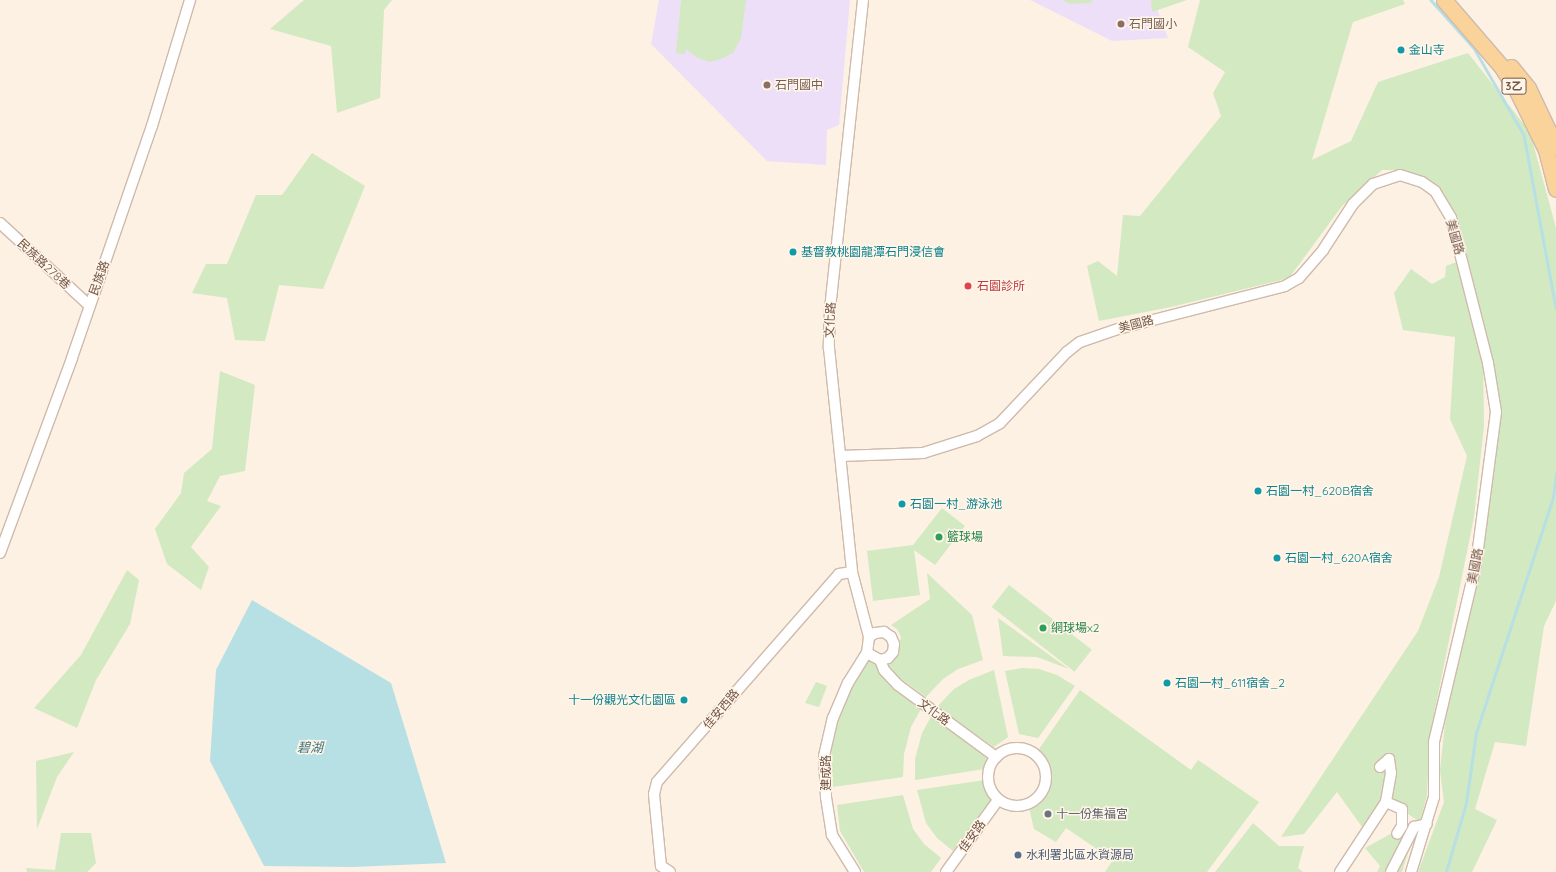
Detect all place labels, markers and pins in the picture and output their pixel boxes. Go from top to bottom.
place label: 石門國小 [1129,17,1177,31]
marker: 石門國小 [1116,19,1126,29]
place label: 金山寺 [1409,43,1445,57]
marker: 金山寺 [1396,45,1406,55]
place label: 石門國中 [775,78,823,92]
marker: 石門國中 [762,80,772,90]
place label: 基督教桃園龍潭石門浸信會 [801,245,945,259]
marker: 基督教桃園龍潭石門浸信會 [788,247,798,257]
place label: 石園診所 [977,279,1025,293]
marker: 石園診所 [962,280,974,292]
place label: 石園一村_620B宿舍 [1266,484,1374,498]
marker: 石園一村_620B宿舍 [1253,486,1263,496]
place label: 石園一村_游泳池 [910,497,1002,511]
marker: 石園一村_游泳池 [897,499,907,509]
place label: 籃球場 [947,530,983,544]
marker: 籃球場 [934,532,944,542]
place label: 石園一村_620A宿舍 [1285,551,1393,565]
marker: 石園一村_620A宿舍 [1272,553,1282,563]
place label: 網球場x2 [1051,621,1099,635]
marker: 網球場x2 [1038,623,1048,633]
place label: 石園一村_611宿舍_2 [1175,676,1285,690]
marker: 石園一村_611宿舍_2 [1162,678,1172,688]
place label: 十一份觀光文化園區 [568,693,676,707]
marker: 十一份觀光文化園區 [679,695,689,705]
place label: 十一份集福宮 [1056,807,1128,821]
marker: 十一份集福宮 [1043,809,1053,819]
place label: 水利署北區水資源局 [1026,848,1134,862]
marker: 水利署北區水資源局 [1013,850,1023,860]

